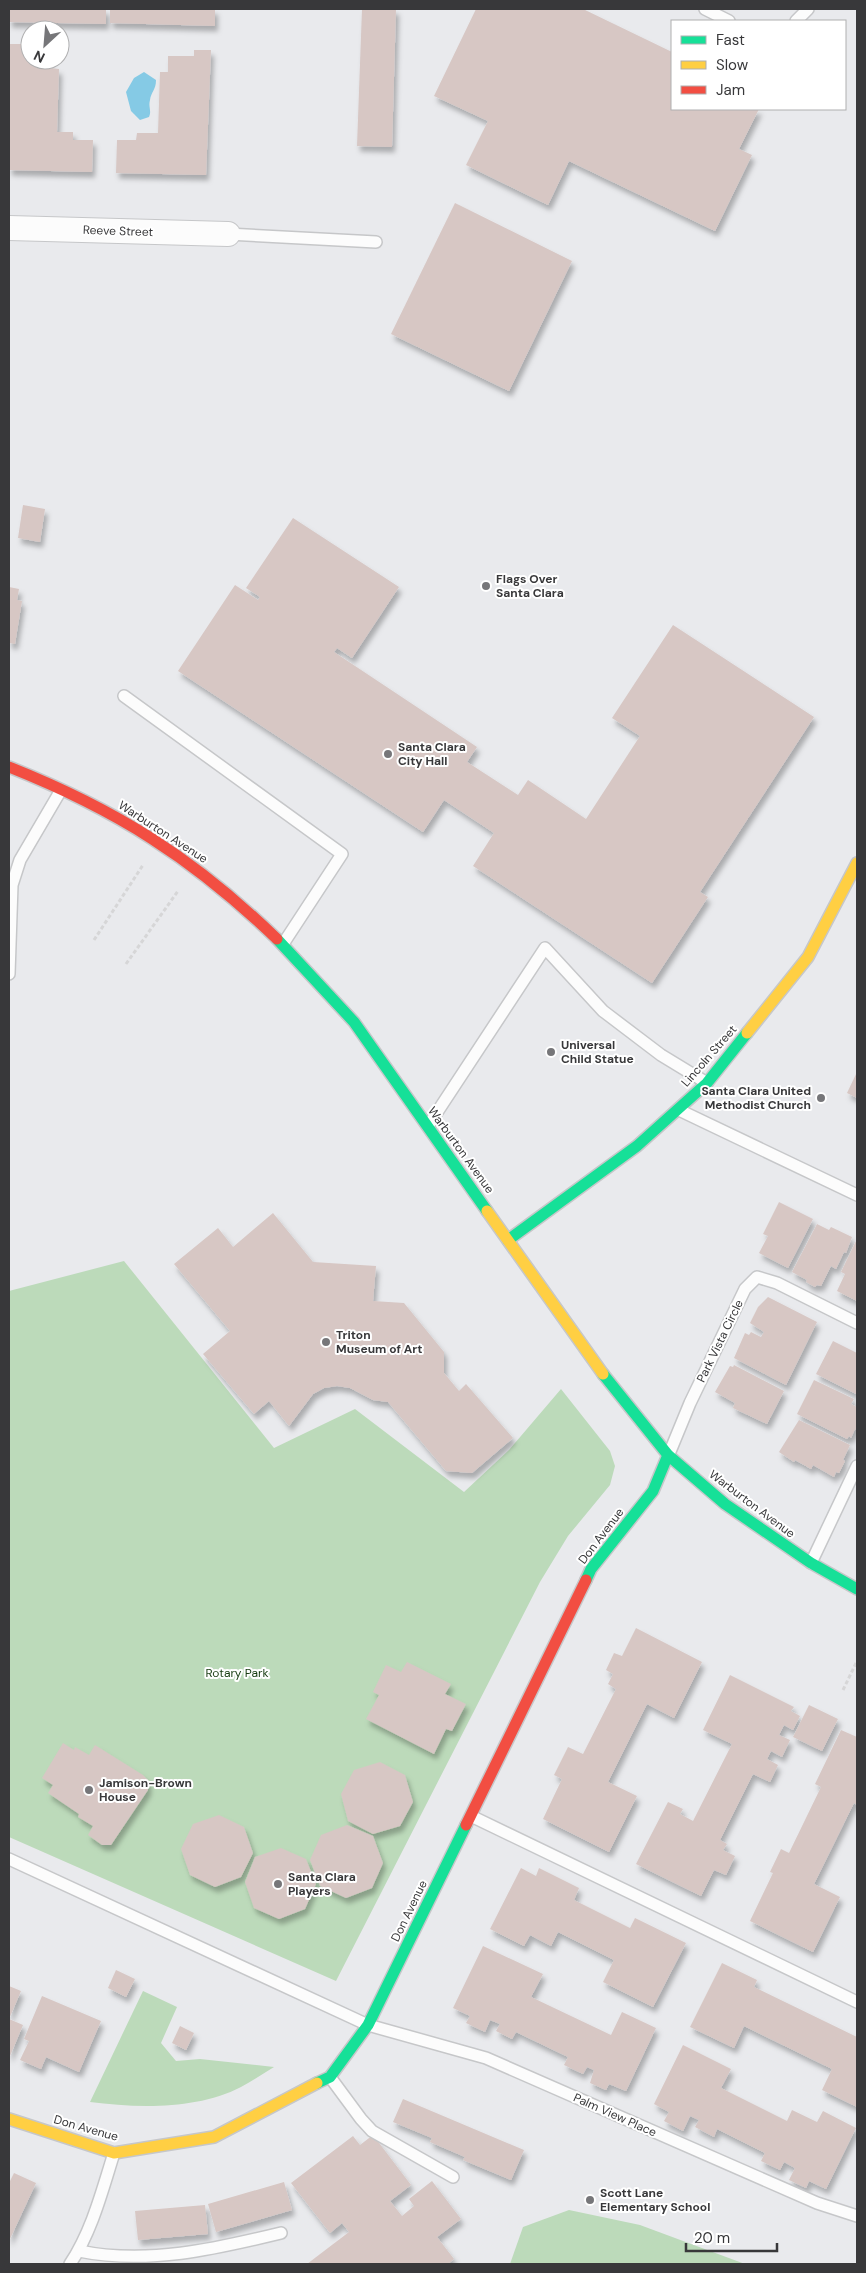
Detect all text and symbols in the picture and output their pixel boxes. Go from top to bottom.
north arrow [20,20,70,70]
legend [671,20,846,110]
text: Fast [716,30,745,50]
text: N [31,46,48,67]
text: Slow [716,55,749,75]
text: Jam [716,80,745,100]
street label: Reeve Street [83,222,154,240]
place label: Flags Over Santa Clara [496,571,564,601]
marker: Flags Over Santa Clara [480,580,492,592]
place label: Santa Clara City Hall [398,739,466,769]
marker: Santa Clara City Hall [382,748,394,760]
street label: Warburton Avenue [115,797,211,867]
street label: Lincoln Street [678,1022,740,1090]
place label: Universal Child Statue [561,1037,634,1067]
marker: Universal Child Statue [545,1046,557,1058]
place label: Santa Clara United Methodist Church [701,1083,811,1113]
marker: Santa Clara United Methodist Church [815,1092,827,1104]
street label: Warburton Avenue [424,1103,498,1197]
street label: Park Vista Circle [693,1297,747,1385]
place label: Triton Museum of Art [336,1327,422,1357]
marker: Triton Museum of Art [320,1336,332,1348]
street label: Warburton Avenue [706,1467,798,1542]
street label: Don Avenue [575,1505,627,1567]
park label: Rotary Park [206,1665,268,1681]
place label: Jamison-Brown House [99,1775,192,1805]
marker: Jamison-Brown House [83,1784,95,1796]
place label: Santa Clara Players [288,1869,356,1899]
marker: Santa Clara Players [272,1878,284,1890]
street label: Don Avenue [387,1878,431,1944]
street label: Palm View Place [571,2089,659,2141]
street label: Don Avenue [52,2111,120,2145]
place label: Scott Lane Elementary School [600,2185,710,2215]
marker: Scott Lane Elementary School [584,2194,596,2206]
scale bar [686,2220,777,2252]
text: 20 m [694,2228,730,2248]

